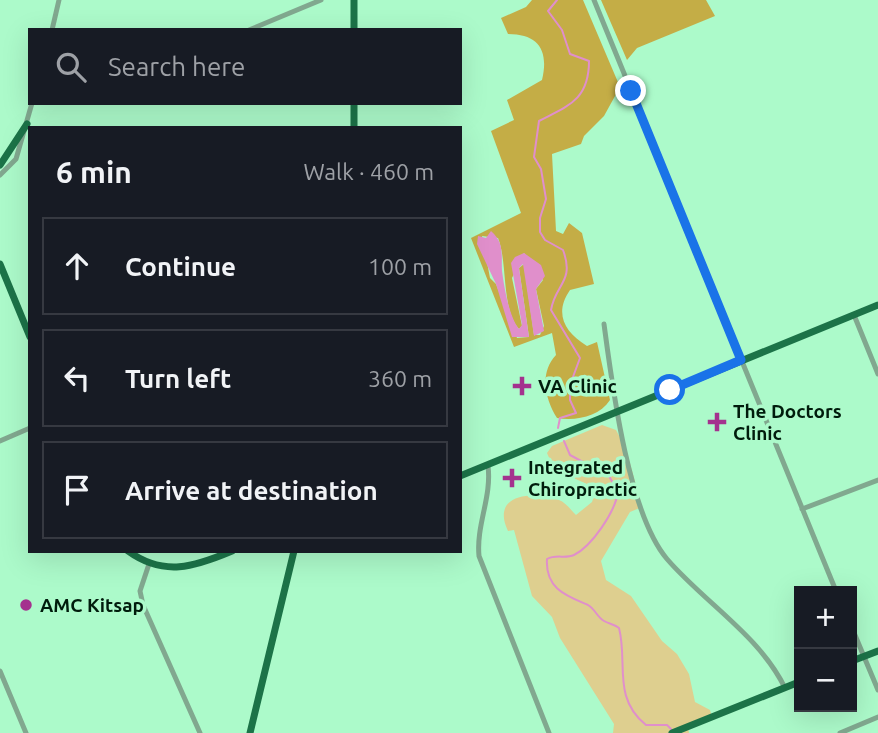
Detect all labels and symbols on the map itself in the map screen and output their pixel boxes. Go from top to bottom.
route end [615,75,646,106]
route start [654,374,685,405]
place label: VA Clinic [538,375,617,397]
marker: VA Clinic [512,376,532,396]
place label: The Doctors Clinic [733,400,842,444]
marker: The Doctors Clinic [707,412,727,432]
place label: Integrated Chiropractic [528,456,637,500]
marker: Integrated Chiropractic [502,468,522,488]
place label: AMC Kitsap [40,594,144,616]
marker: AMC Kitsap [18,597,34,613]

